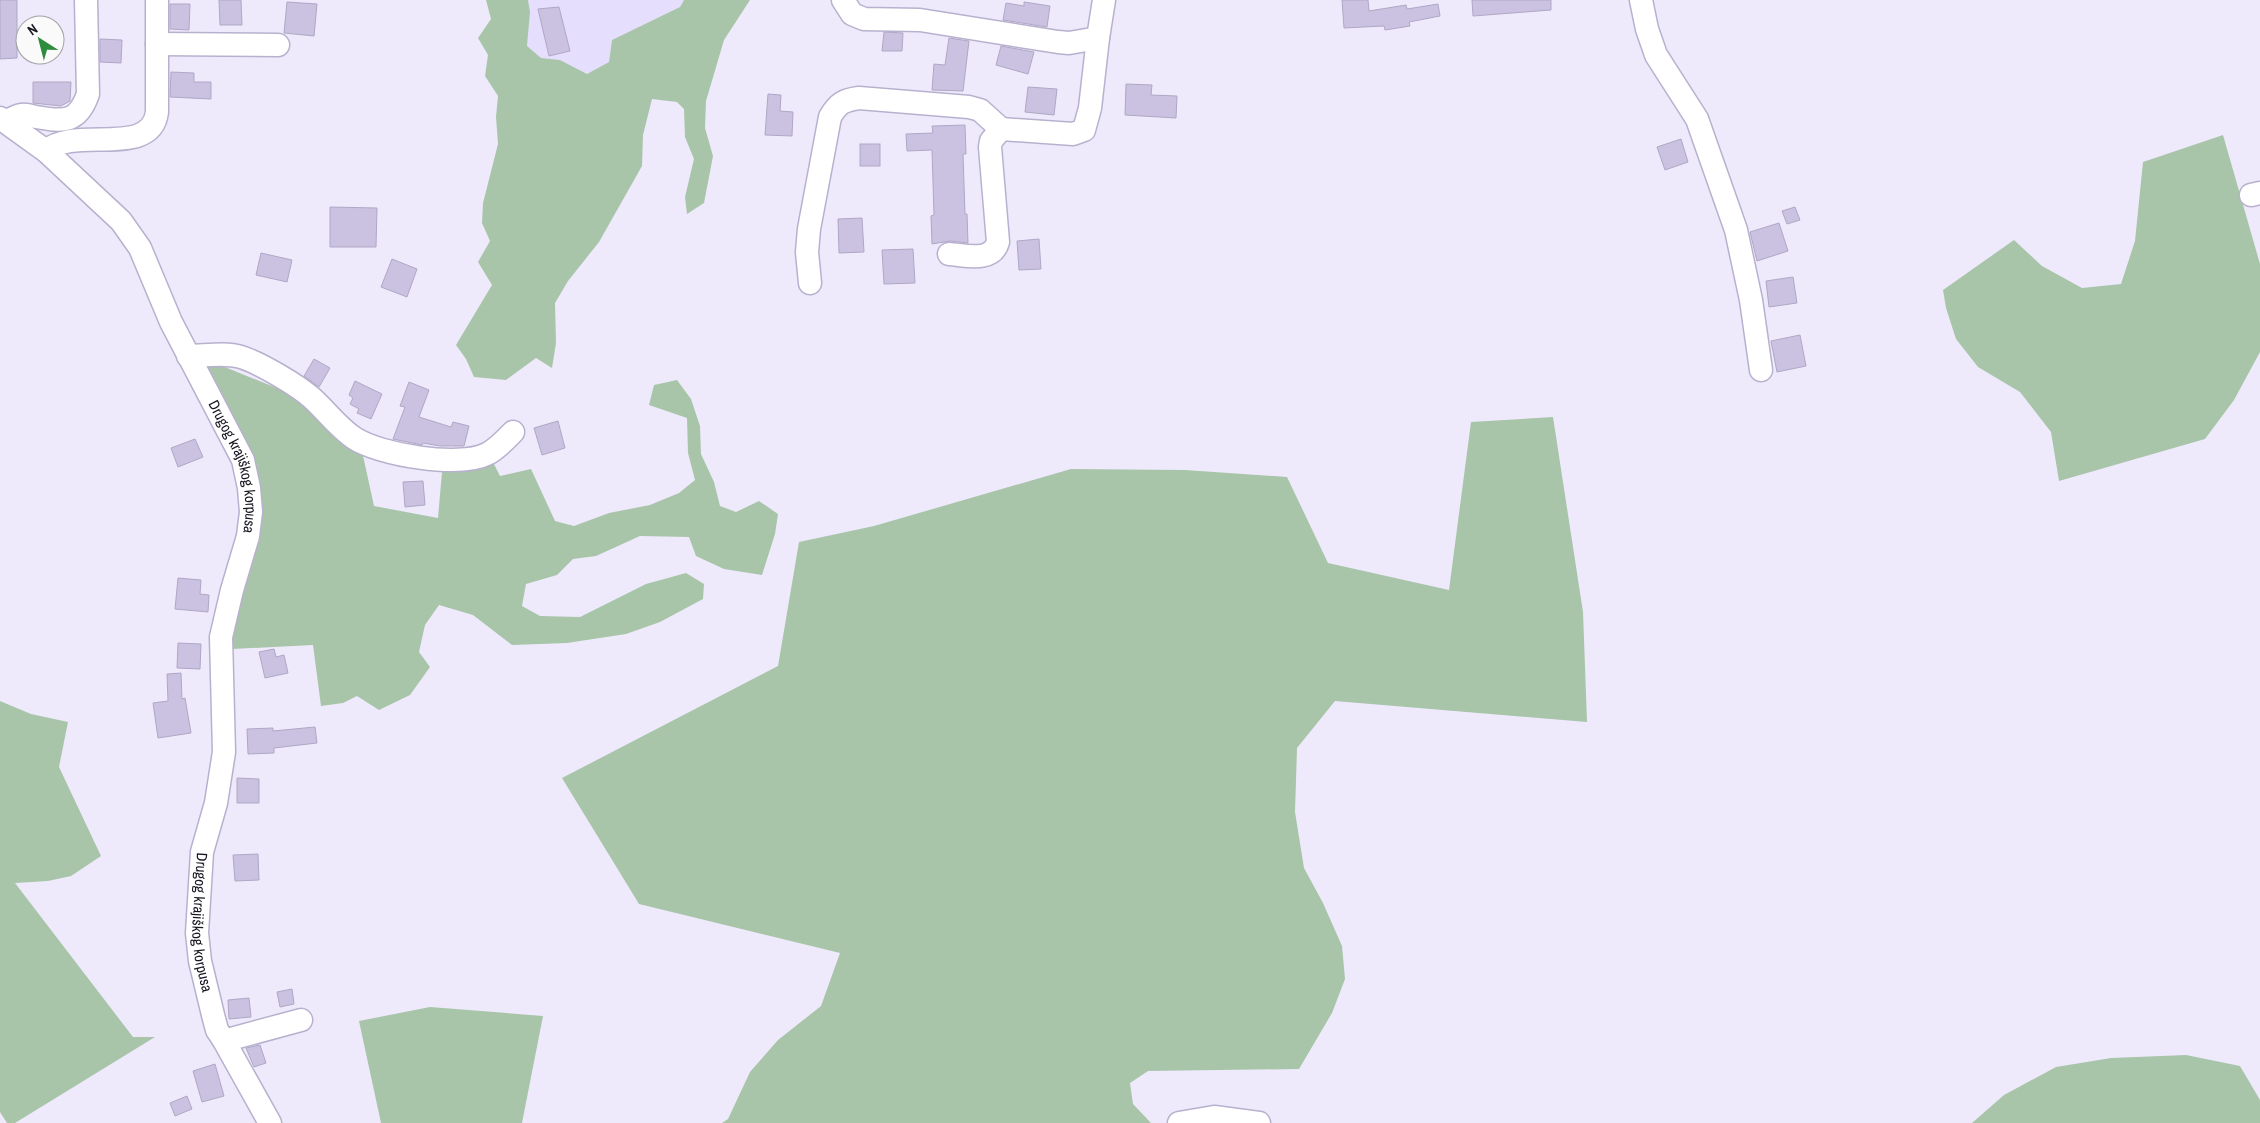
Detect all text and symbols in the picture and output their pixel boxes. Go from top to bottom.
north arrow [15,15,65,65]
text: N [24,20,41,39]
street label: Drugog krajiškog korpusa [203,396,262,535]
street label: Drugog krajiškog korpusa [187,852,218,994]

